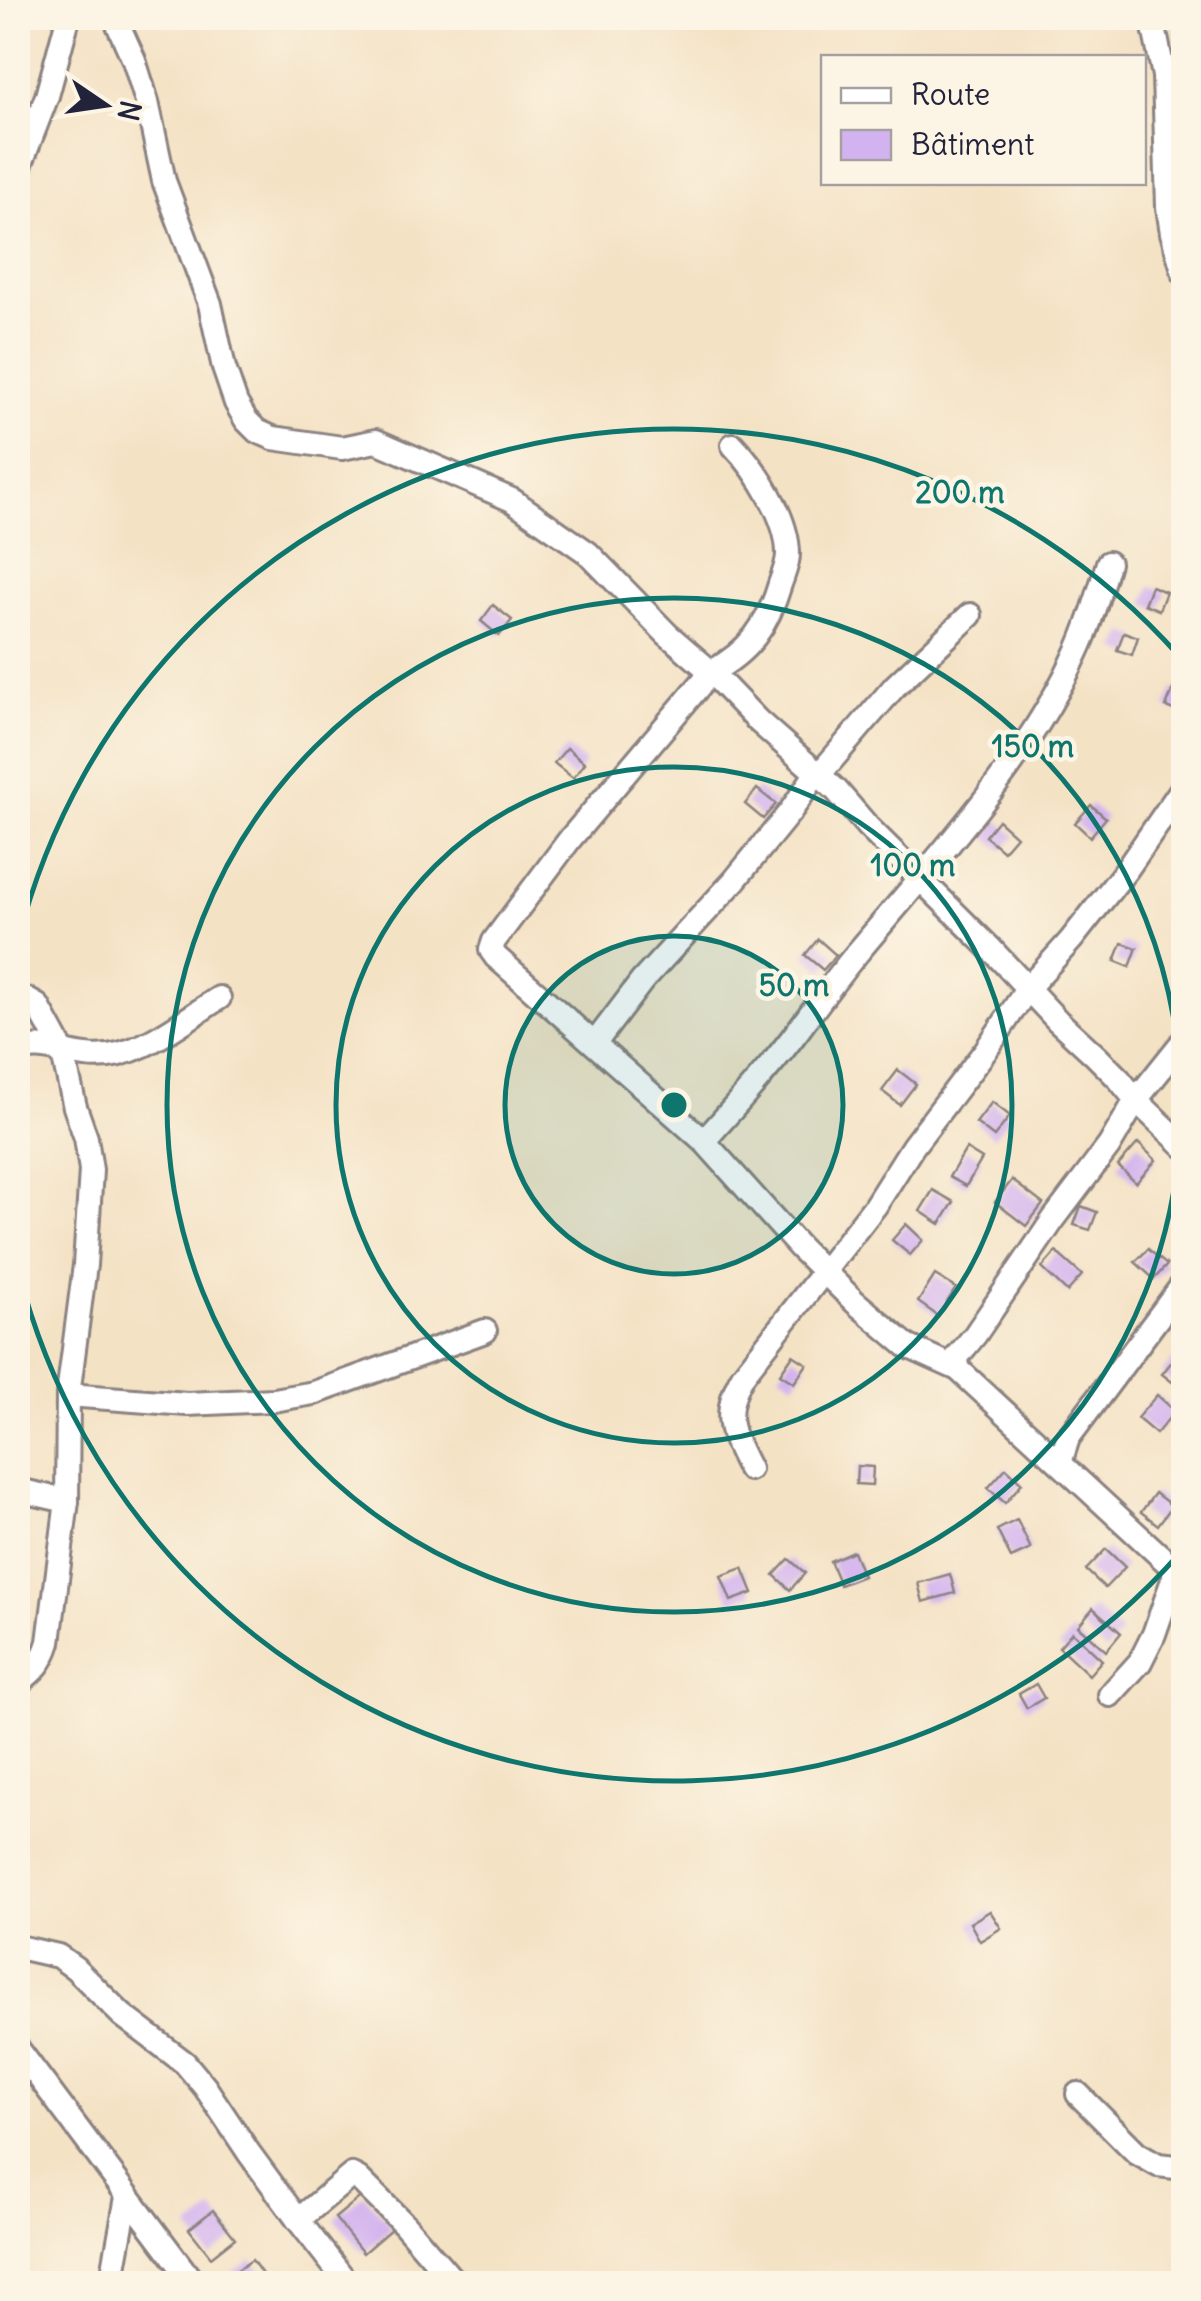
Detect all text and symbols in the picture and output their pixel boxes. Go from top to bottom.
north arrow [55,55,155,155]
legend [821,55,1146,185]
text: Route [911,75,990,113]
text: N [110,97,149,124]
text: Bâtiment [911,125,1034,163]
text: 200 m [915,473,1005,511]
text: 150 m [992,727,1074,765]
text: 100 m [871,846,955,884]
text: 50 m [759,966,829,1004]
centre of rings [656,1087,692,1123]

